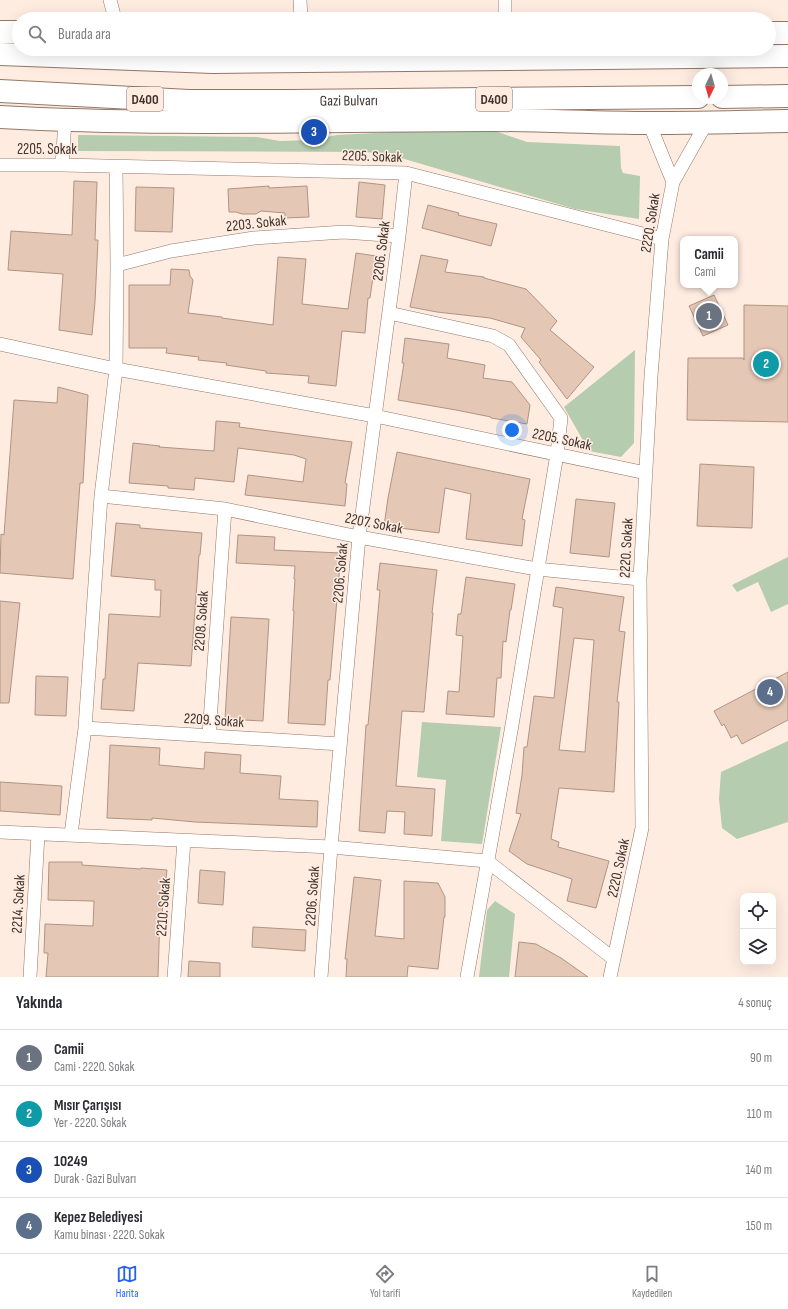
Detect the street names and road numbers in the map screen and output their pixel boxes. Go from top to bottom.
road number: D400 [127,87,163,111]
road number: D400 [476,87,512,111]
street label: Gazi Bulvarı [320,91,378,111]
street label: 2205. Sokak [17,140,77,159]
street label: 2205. Sokak [342,146,403,167]
street label: 2220. Sokak [636,192,665,254]
street label: 2203. Sokak [225,211,287,236]
street label: 2206. Sokak [368,220,395,282]
street label: 2205. Sokak [531,424,594,455]
street label: 2207. Sokak [343,509,405,538]
street label: 2220. Sokak [615,517,638,578]
street label: 2206. Sokak [328,542,353,604]
street label: 2208. Sokak [190,590,213,652]
street label: 2209. Sokak [183,709,245,732]
street label: 2220. Sokak [603,837,634,899]
street label: 2206. Sokak [301,865,324,927]
street label: 2214. Sokak [7,874,30,934]
street label: 2210. Sokak [152,877,175,937]

